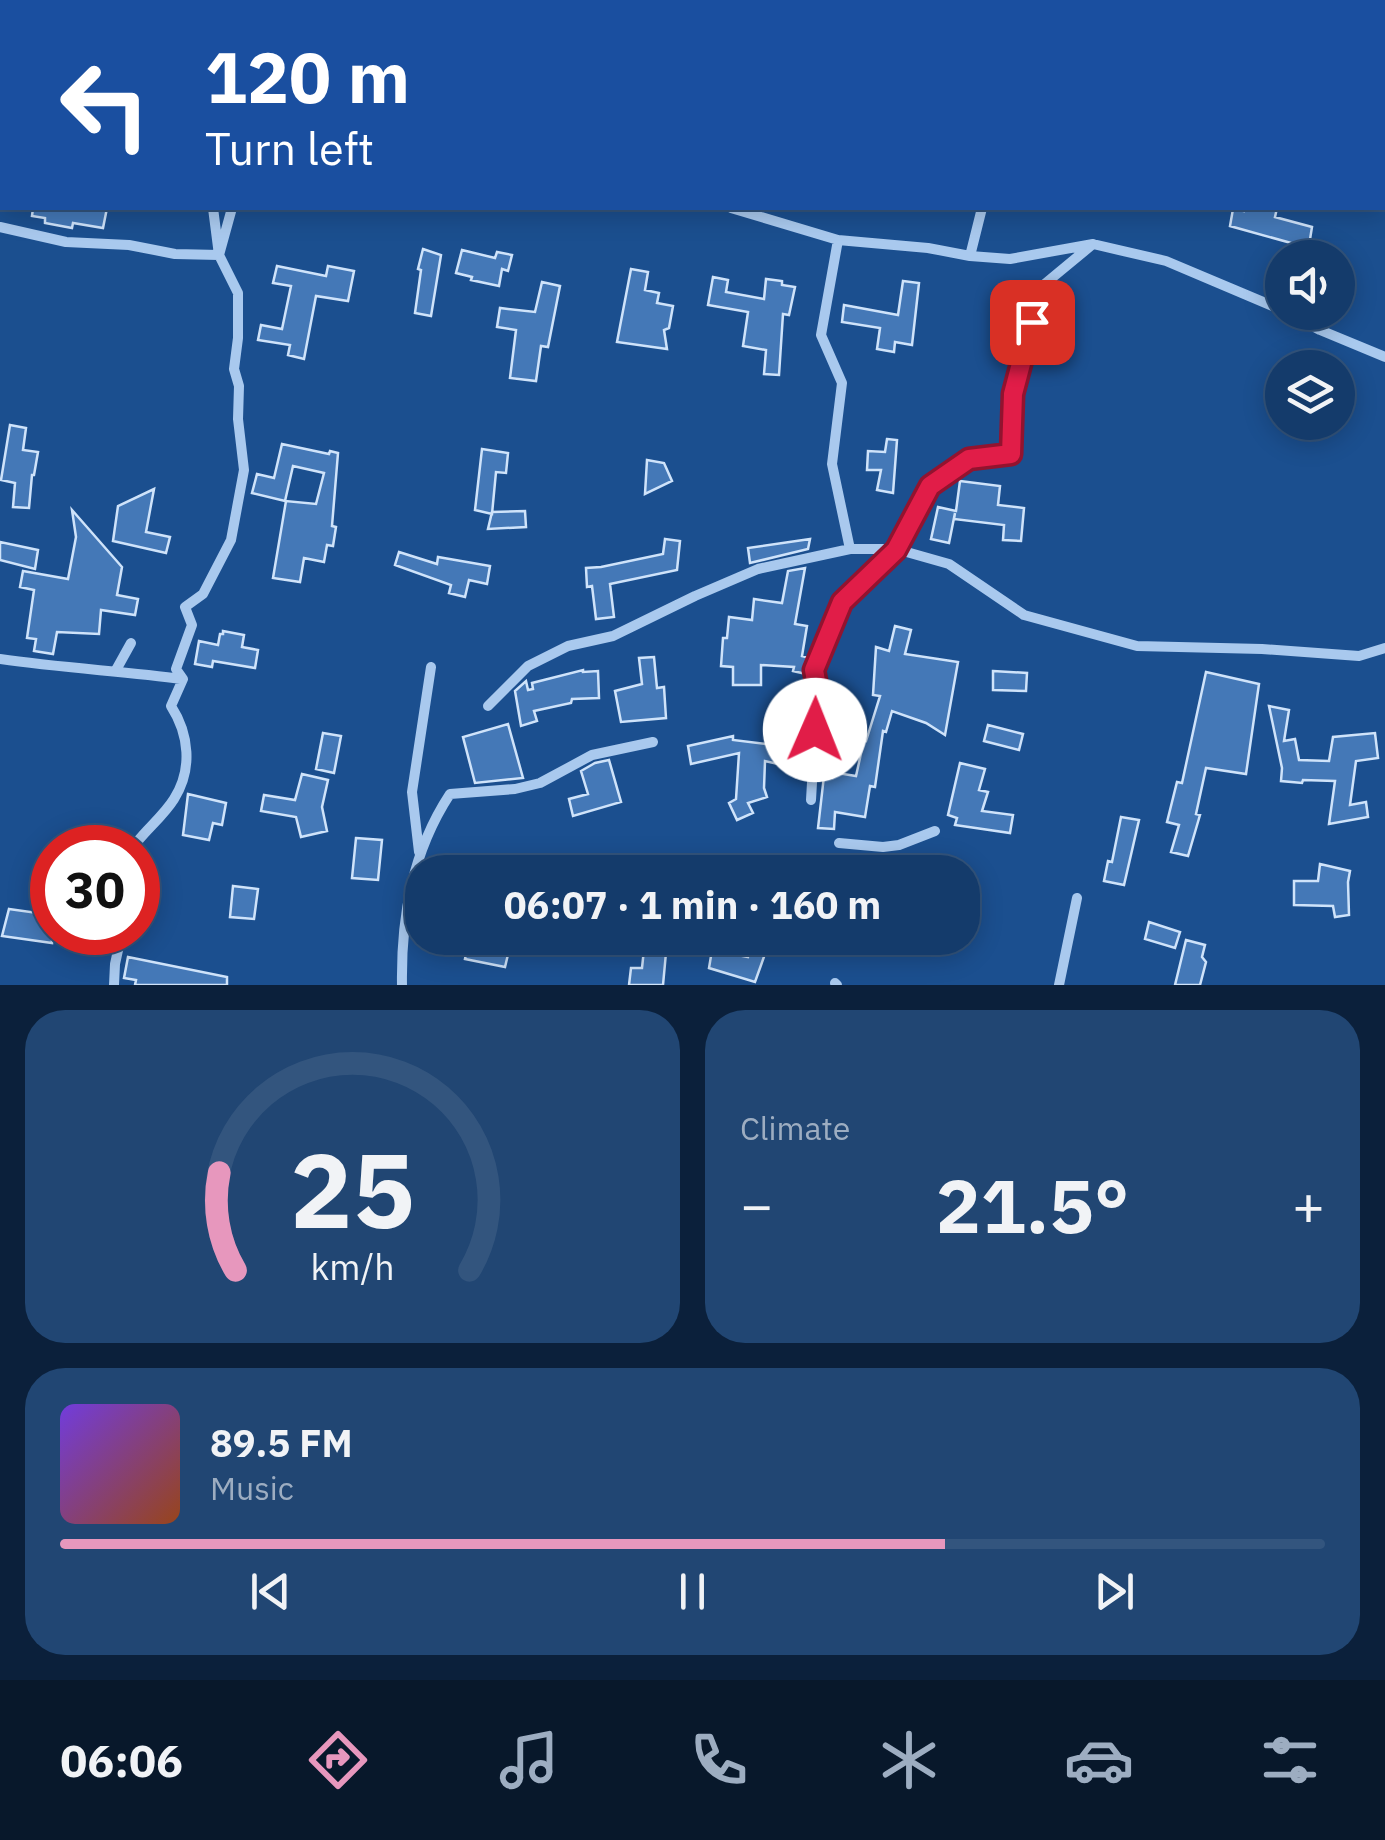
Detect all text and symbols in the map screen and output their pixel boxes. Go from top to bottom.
text: 120 m [205,31,410,122]
icon: left [40,40,170,170]
text: Turn left [205,119,374,177]
map controls [1265,240,1355,440]
button: sound [1265,240,1355,330]
pin [990,280,1075,365]
icon: arrive [1005,295,1060,350]
button: layers [1265,350,1355,440]
position arrow [763,678,867,782]
speed limit sign: 30 [30,825,160,955]
text: 06:07 · 1 min · 160 m [504,880,881,929]
text: Climate [740,1107,850,1149]
text: 25 [290,1121,415,1257]
text: 21.5° [936,1156,1129,1254]
text: − [740,1169,773,1240]
text: + [1292,1169,1325,1240]
text: km/h [310,1243,395,1290]
text: 89.5 FM [210,1418,353,1467]
text: Music [210,1467,294,1509]
icon: previous [243,1564,298,1619]
icon: pause [665,1564,720,1619]
icon: next [1087,1564,1142,1619]
icon: directions [303,1725,373,1795]
icon: music [494,1725,564,1795]
icon: phone [684,1725,754,1795]
icon: climate [874,1725,944,1795]
icon: car [1064,1725,1134,1795]
icon: filters [1255,1725,1325,1795]
text: 06:06 [60,1731,183,1789]

